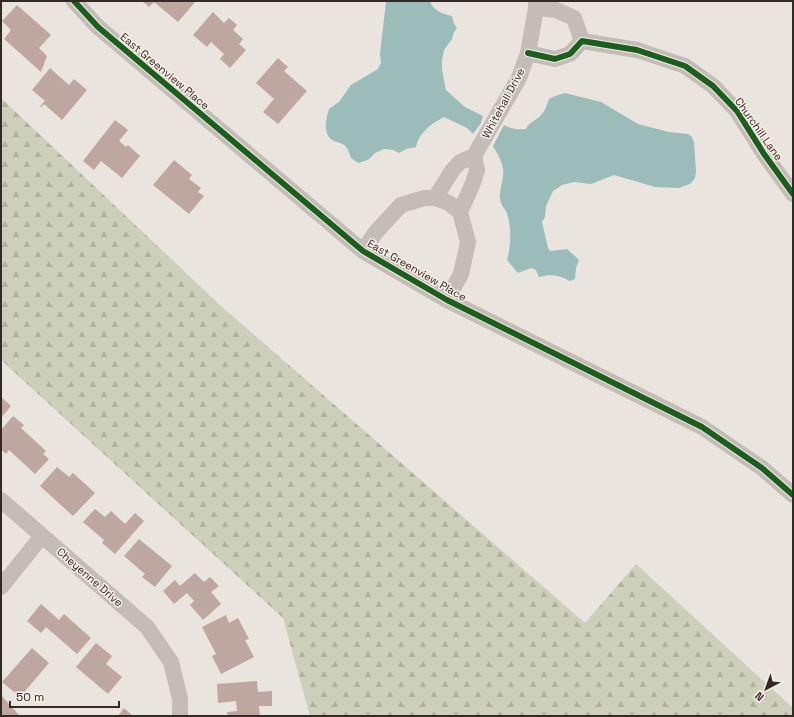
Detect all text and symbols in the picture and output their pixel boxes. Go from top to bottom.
street label: East Greenview Place [118,30,212,112]
street label: Whitehall Drive [478,65,528,141]
street label: Churchill Lane [732,95,786,163]
street label: East Greenview Place [365,236,469,304]
street label: Cheyenne Drive [54,545,126,609]
north arrow [746,669,786,709]
scale bar [10,683,119,709]
text: 50 m [16,689,44,705]
text: N [752,689,767,704]

